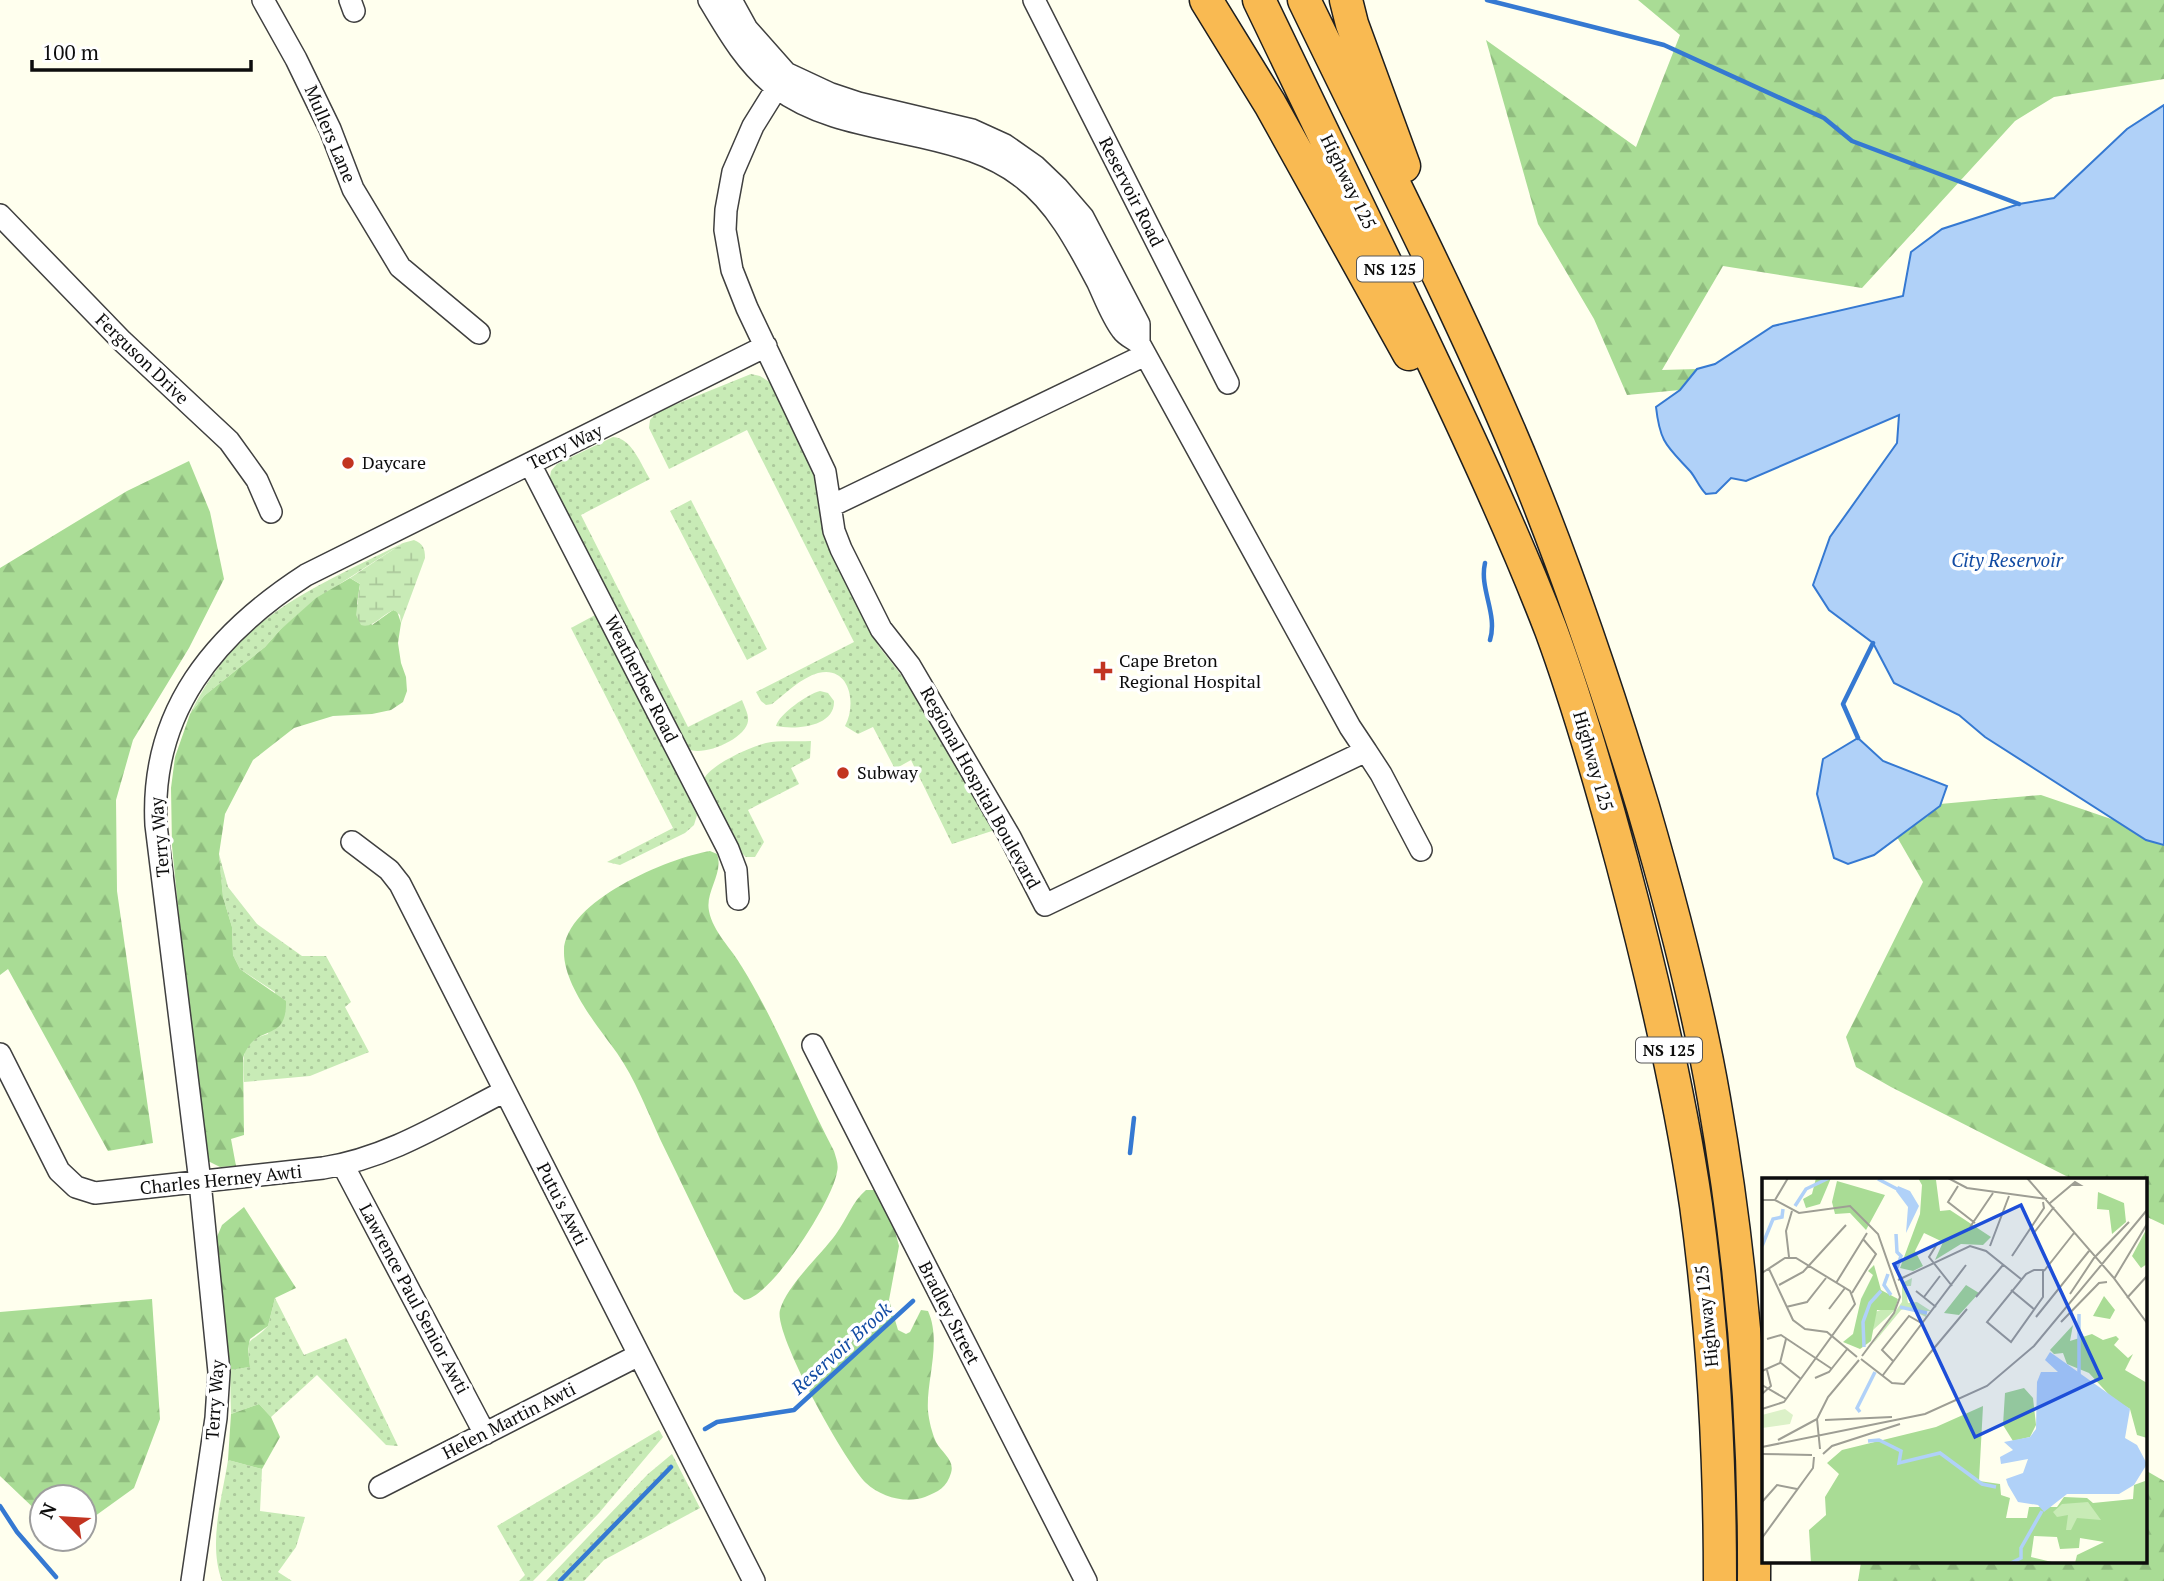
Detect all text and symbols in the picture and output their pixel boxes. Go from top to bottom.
scale bar [32,28,250,72]
text: 100 m [42,38,99,66]
street label: Mullers Lane [300,81,362,186]
street label: Highway 125 [1316,130,1382,233]
street label: Reservoir Road [1094,133,1170,250]
road number: NS 125 [1357,256,1423,282]
street label: Ferguson Drive [91,308,195,409]
street label: Terry Way [523,417,607,475]
place label: Daycare [362,450,426,474]
marker: Daycare [340,455,356,471]
water label: City Reservoir [1951,547,2064,572]
street label: Weatherbee Road [600,611,684,746]
place label: Cape Breton Regional Hospital [1119,648,1261,693]
marker: Cape Breton Regional Hospital [1093,661,1113,681]
street label: Regional Hospital Boulevard [915,682,1046,893]
street label: Highway 125 [1568,708,1620,814]
place label: Subway [857,760,919,784]
marker: Subway [835,765,851,781]
street label: Terry Way [143,795,174,878]
road number: NS 125 [1636,1038,1702,1062]
street label: Putu's Awti [532,1158,594,1249]
street label: Charles Herney Awti [139,1159,303,1199]
inset map [1762,1178,2146,1564]
street label: Lawrence Paul Senior Awti [354,1199,475,1398]
street label: Bradley Street [914,1257,986,1368]
street label: Highway 125 [1689,1264,1723,1369]
water label: Reservoir Brook [785,1295,897,1400]
street label: Terry Way [199,1358,229,1441]
street label: Helen Martin Awti [438,1376,579,1464]
north arrow [28,1483,98,1553]
text: N [33,1498,62,1522]

